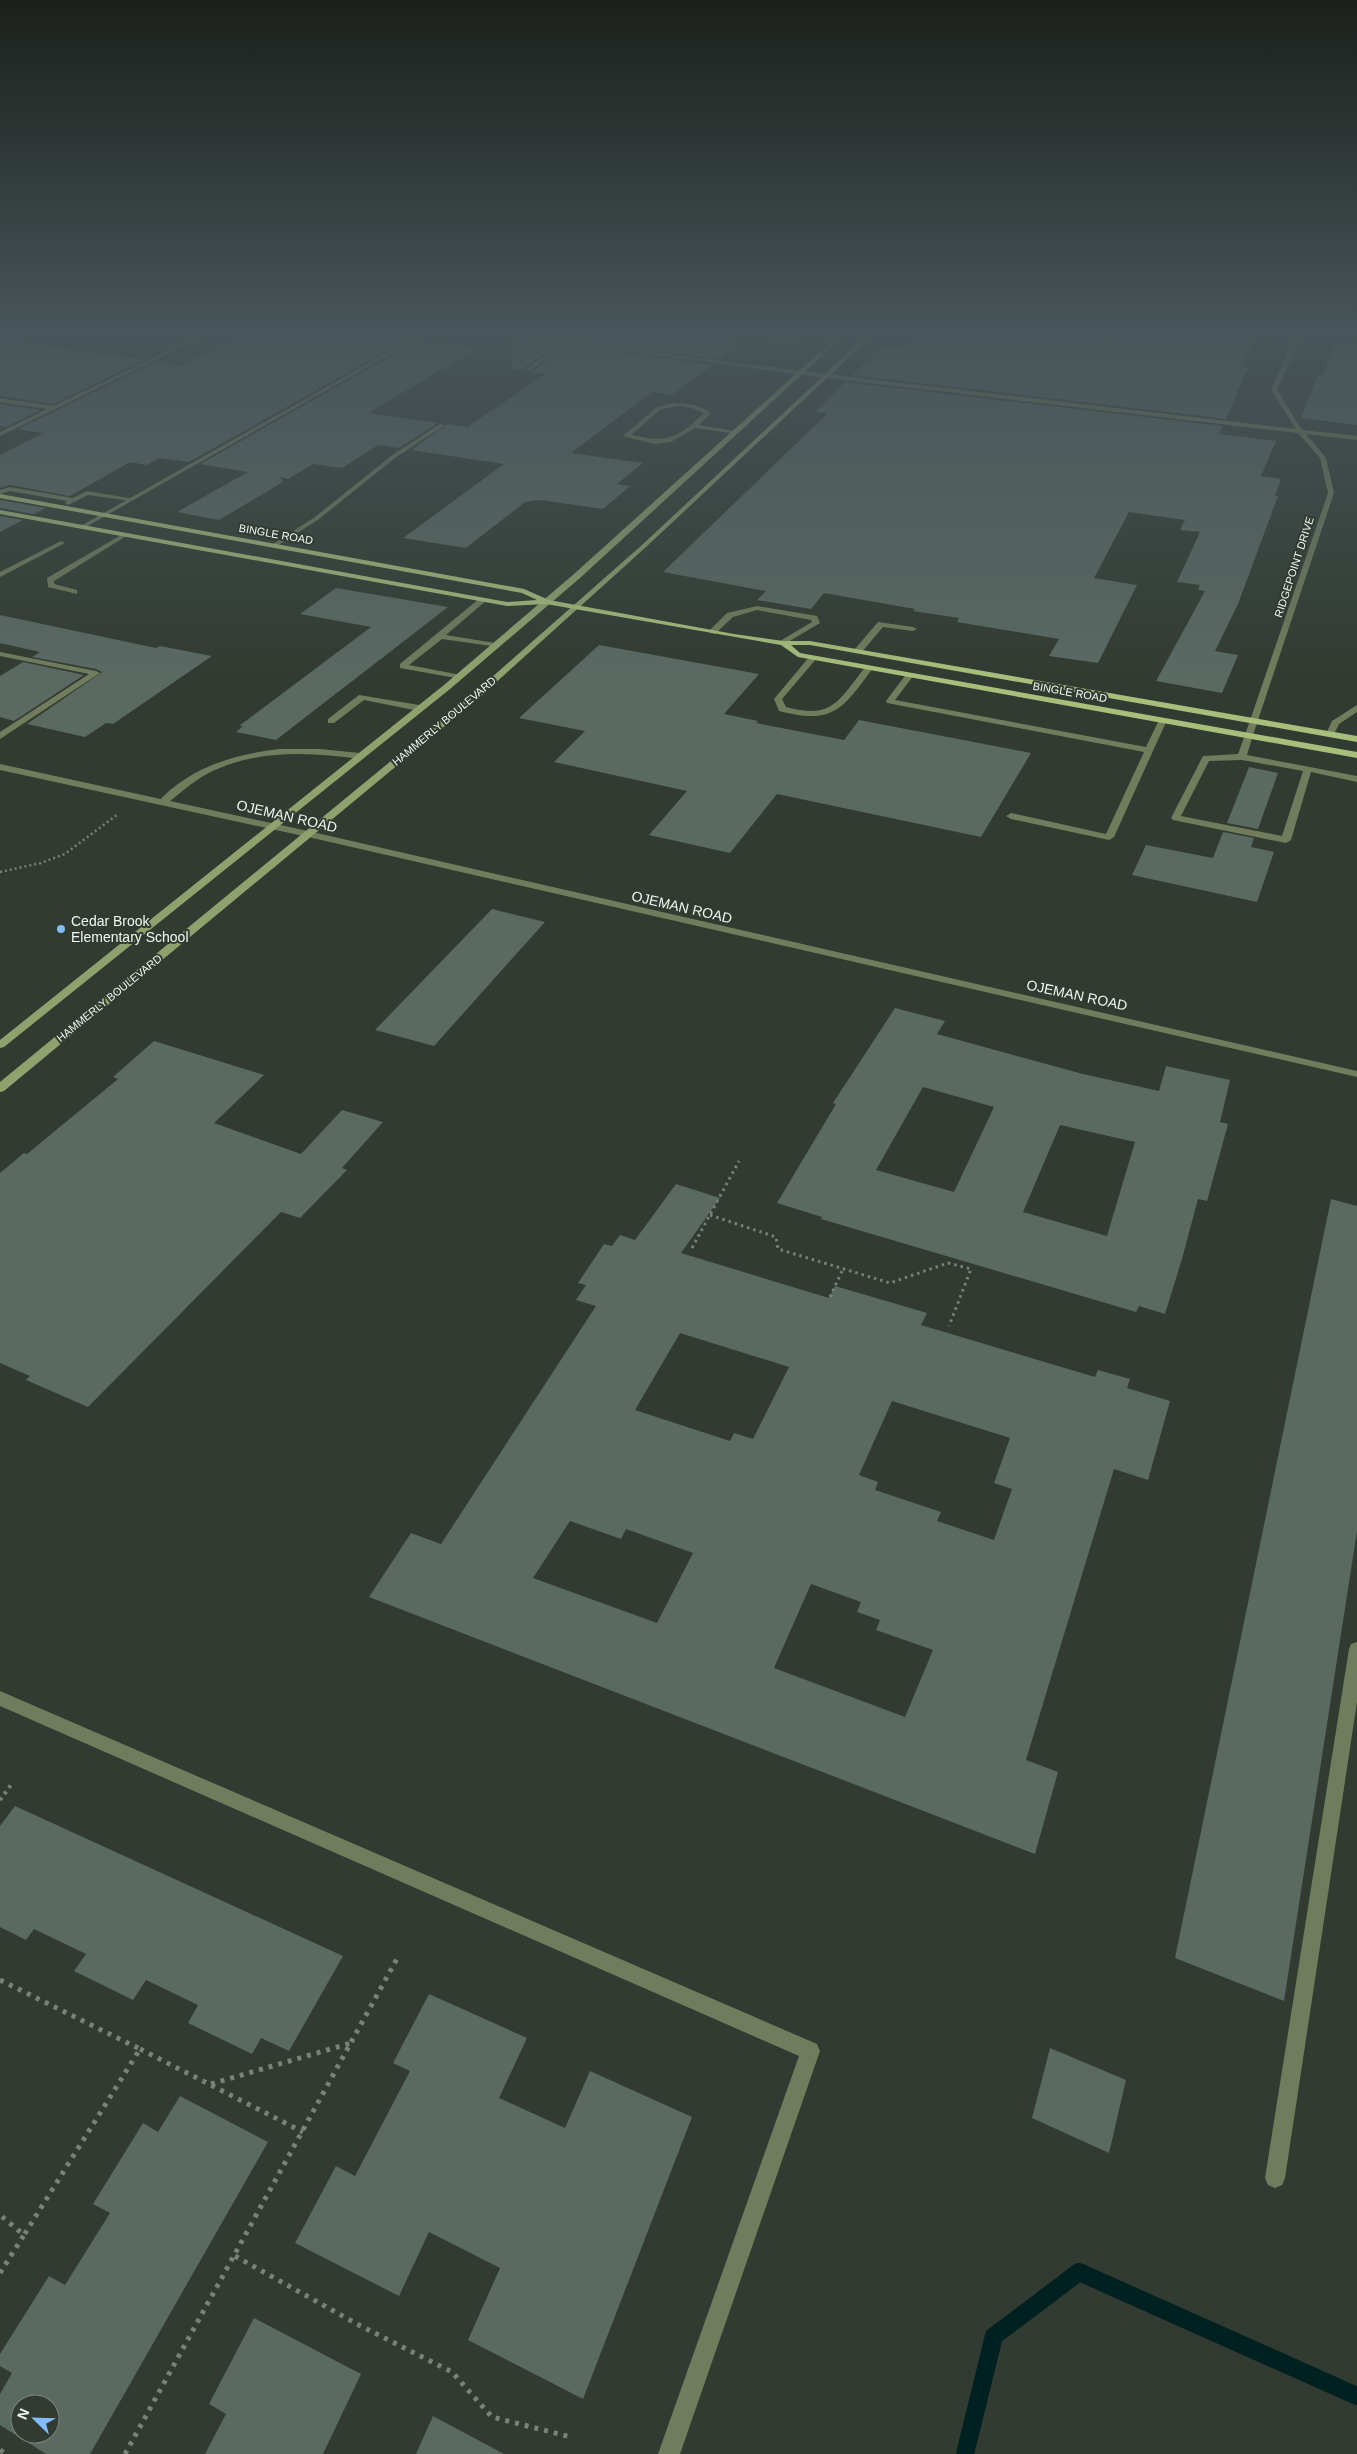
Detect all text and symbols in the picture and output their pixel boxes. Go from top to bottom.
street label: RIDGEPOINT DRIVE [1272,515,1316,619]
street label: BINGLE ROAD [238,522,314,546]
street label: HAMMERLY BOULEVARD [390,674,498,768]
street label: BINGLE ROAD [1032,680,1108,704]
street label: OJEMAN ROAD [235,797,339,835]
street label: OJEMAN ROAD [630,888,734,926]
place label: Cedar Brook Elementary School [71,913,189,945]
marker: Cedar Brook Elementary School [55,923,67,935]
street label: HAMMERLY BOULEVARD [54,952,164,1044]
street label: OJEMAN ROAD [1025,976,1129,1014]
north arrow [10,2394,60,2444]
text: N [14,2406,32,2422]

